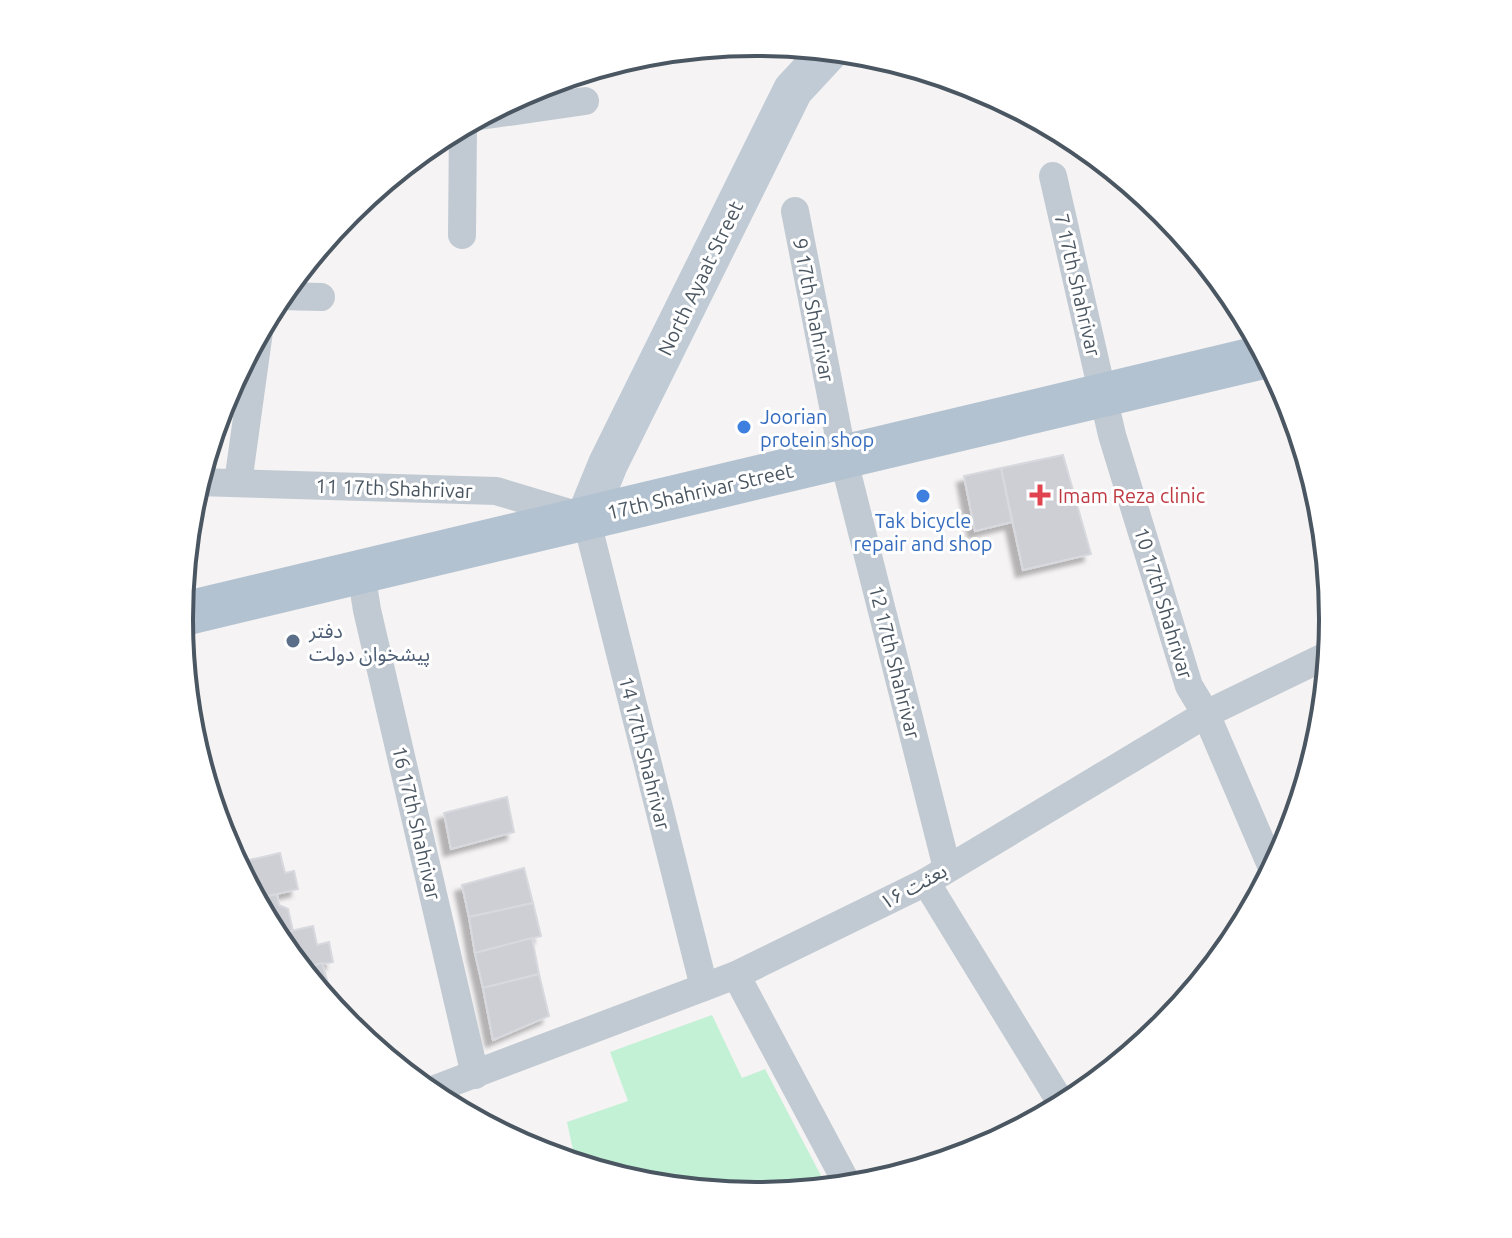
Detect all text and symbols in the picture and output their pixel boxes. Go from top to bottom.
street label: North Ayaat Street [653,197,747,359]
street label: 7 17th Shahrivar [1050,211,1106,359]
street label: 9 17th Shahrivar [789,236,839,384]
place label: Joorian protein shop [760,405,874,451]
marker: Joorian protein shop [735,418,753,436]
street label: 17th Shahrivar Street [605,458,795,524]
street label: 11 17th Shahrivar [315,474,473,502]
marker: Imam Reza clinic [1029,484,1051,506]
place label: Imam Reza clinic [1058,484,1205,507]
marker: Tak bicycle repair and shop [914,487,932,505]
place label: Tak bicycle repair and shop [853,509,993,555]
street label: 10 17th Shahrivar [1130,524,1198,682]
street label: 12 17th Shahrivar [865,583,925,741]
place label: دفتر پیشخوان دولت [308,619,430,667]
marker: دفتر پیشخوان دولت [284,632,302,650]
street label: 14 17th Shahrivar [615,674,675,832]
street label: 16 17th Shahrivar [388,744,446,903]
street label: بعثت ۱۶ [876,858,950,914]

